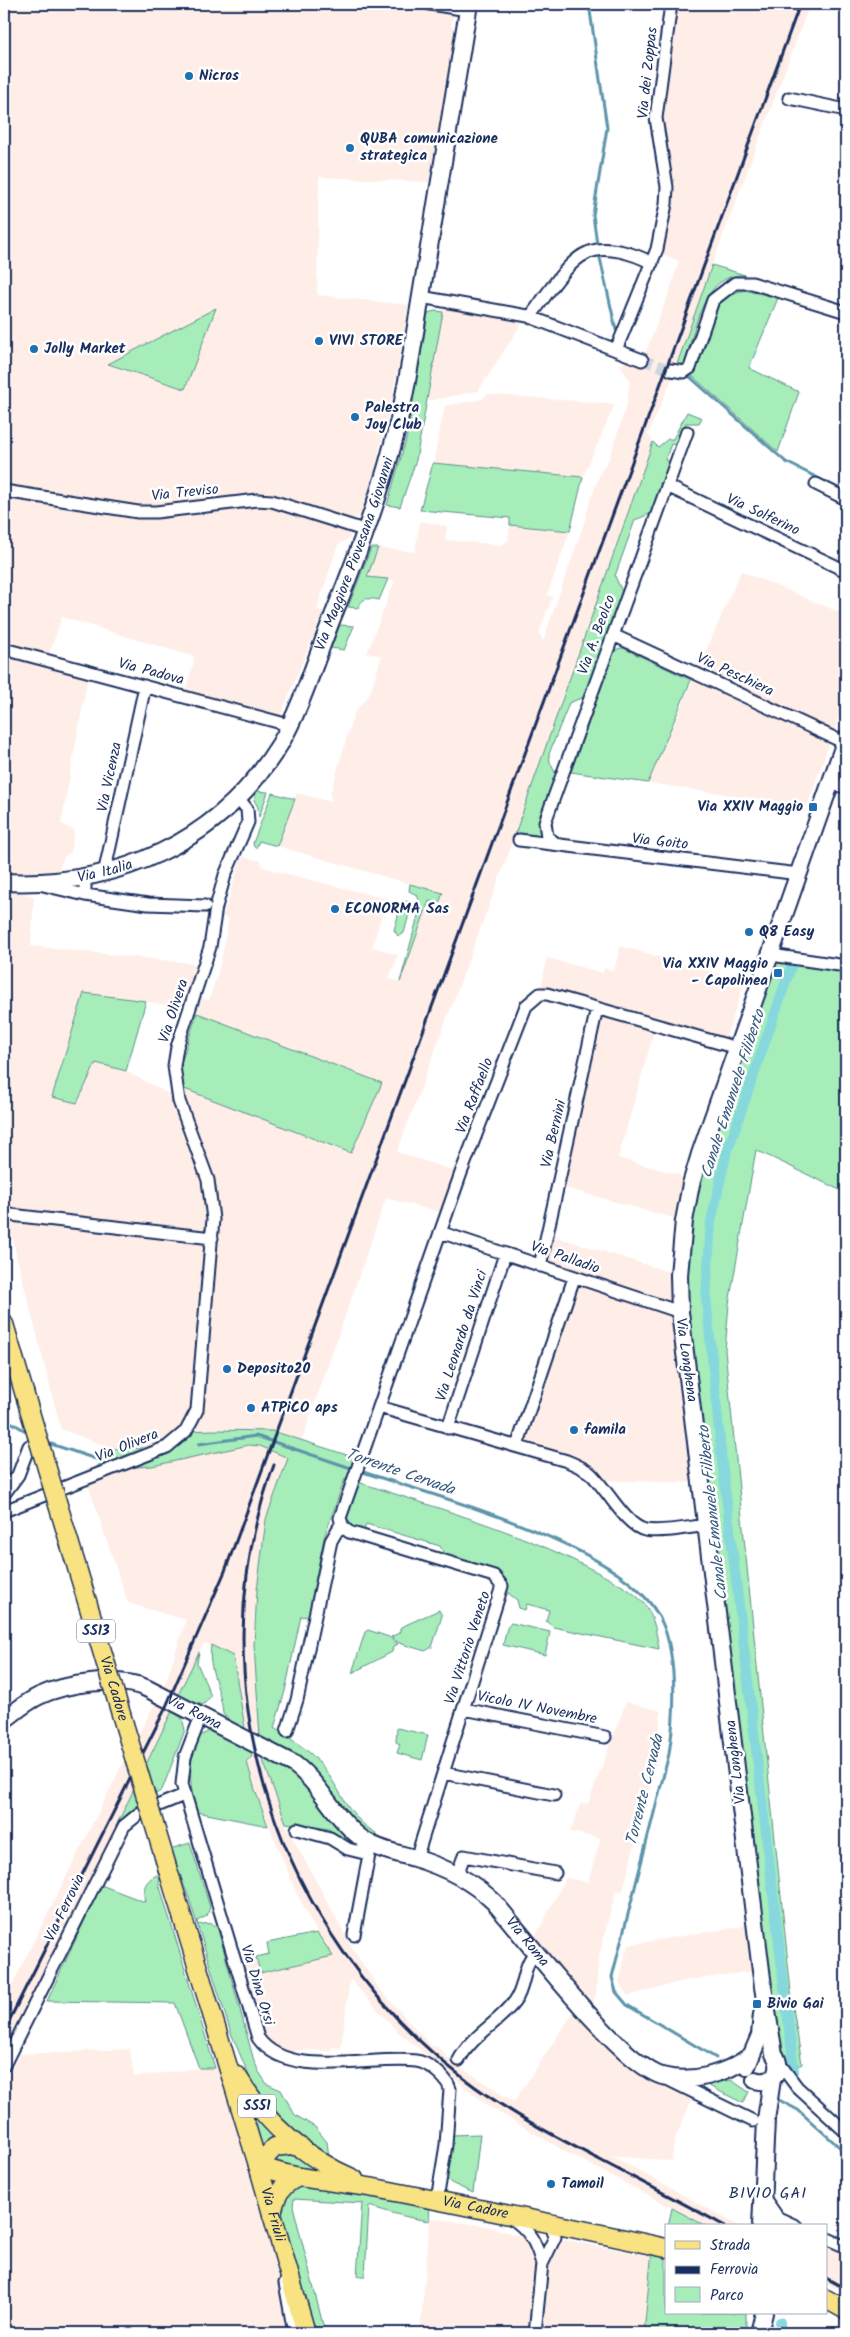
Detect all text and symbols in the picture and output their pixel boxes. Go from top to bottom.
street label: Via dei Zoppas [631,25,665,120]
place label: Nicros [199,64,239,88]
marker: Nicros [183,70,195,82]
place label: QUBA comunicazione strategica [360,127,499,168]
marker: QUBA comunicazione strategica [344,142,356,154]
place label: VIVI STORE [329,329,404,353]
marker: VIVI STORE [313,335,325,347]
place label: Jolly Market [44,337,126,361]
marker: Jolly Market [28,343,40,355]
place label: Palestra Joy Club [365,396,422,437]
marker: Palestra Joy Club [349,411,361,423]
street label: Via Maggiore Piovesana Giovanni [309,453,401,654]
street label: Via Treviso [150,478,220,508]
street label: Via Solferino [722,487,804,543]
street label: Via A. Beolco [571,591,623,678]
street label: Via Peschiera [692,647,778,703]
street label: Via Padova [115,652,187,692]
street label: Via Vicenza [91,740,129,814]
place label: Via XXIV Maggio [698,795,803,819]
marker: Via XXIV Maggio [807,801,819,813]
street label: Via Goito [631,827,690,857]
street label: Via Italia [76,853,136,890]
place label: ECONORMA Sas [345,897,449,921]
marker: ECONORMA Sas [329,903,341,915]
place label: Q8 Easy [759,920,814,944]
marker: Q8 Easy [743,926,755,938]
place label: Via XXIV Maggio - Capolinea [663,952,768,993]
marker: Via XXIV Maggio - Capolinea [772,967,784,979]
street label: Via Olivera [152,976,196,1046]
water label: Canale Emanuele Filiberto [694,1005,773,1181]
street label: Via Raffaello [450,1054,501,1137]
street label: Via Bernini [535,1096,574,1170]
street label: Via Palladio [527,1235,603,1281]
street label: Via Leonardo da Vinci [429,1266,495,1405]
street label: Via Longhena [668,1316,704,1404]
place label: Deposito20 [237,1357,310,1381]
marker: Deposito20 [221,1363,233,1375]
place label: ATPiCO aps [261,1396,338,1420]
marker: ATPiCO aps [245,1402,257,1414]
place label: famila [584,1418,626,1442]
street label: Via Olivera [92,1422,162,1470]
water label: Canale Emanuele Filiberto [691,1423,735,1602]
marker: famila [568,1424,580,1436]
water label: Torrente Cervada [342,1442,459,1503]
street label: Via Vittorio Veneto [438,1588,498,1708]
road number: SS13 [77,1620,115,1642]
street label: Via Cadore [92,1653,135,1724]
street label: Vicolo IV Novembre [475,1685,599,1731]
street label: Via Roma [162,1688,226,1737]
street label: Via Longhena [719,1719,753,1805]
water label: Torrente Cervada [619,1730,671,1848]
street label: Via Ferrovia [38,1870,92,1946]
street label: Via Roma [499,1912,555,1973]
street label: Via Dina Orsi [233,1942,281,2030]
place label: Bivio Gai [767,1992,825,2016]
marker: Bivio Gai [751,1998,763,2010]
road number: SS51 [238,2094,276,2118]
place label: Tamoil [561,2172,604,2196]
marker: Tamoil [545,2178,557,2190]
district label: BIVIO GAI [729,2181,807,2206]
street label: Via Friuli [253,2185,292,2246]
street label: Via Cadore [441,2190,511,2226]
legend [665,2224,828,2314]
text: Strada [710,2234,750,2258]
text: Ferrovia [710,2258,758,2282]
text: Parco [710,2284,744,2308]

